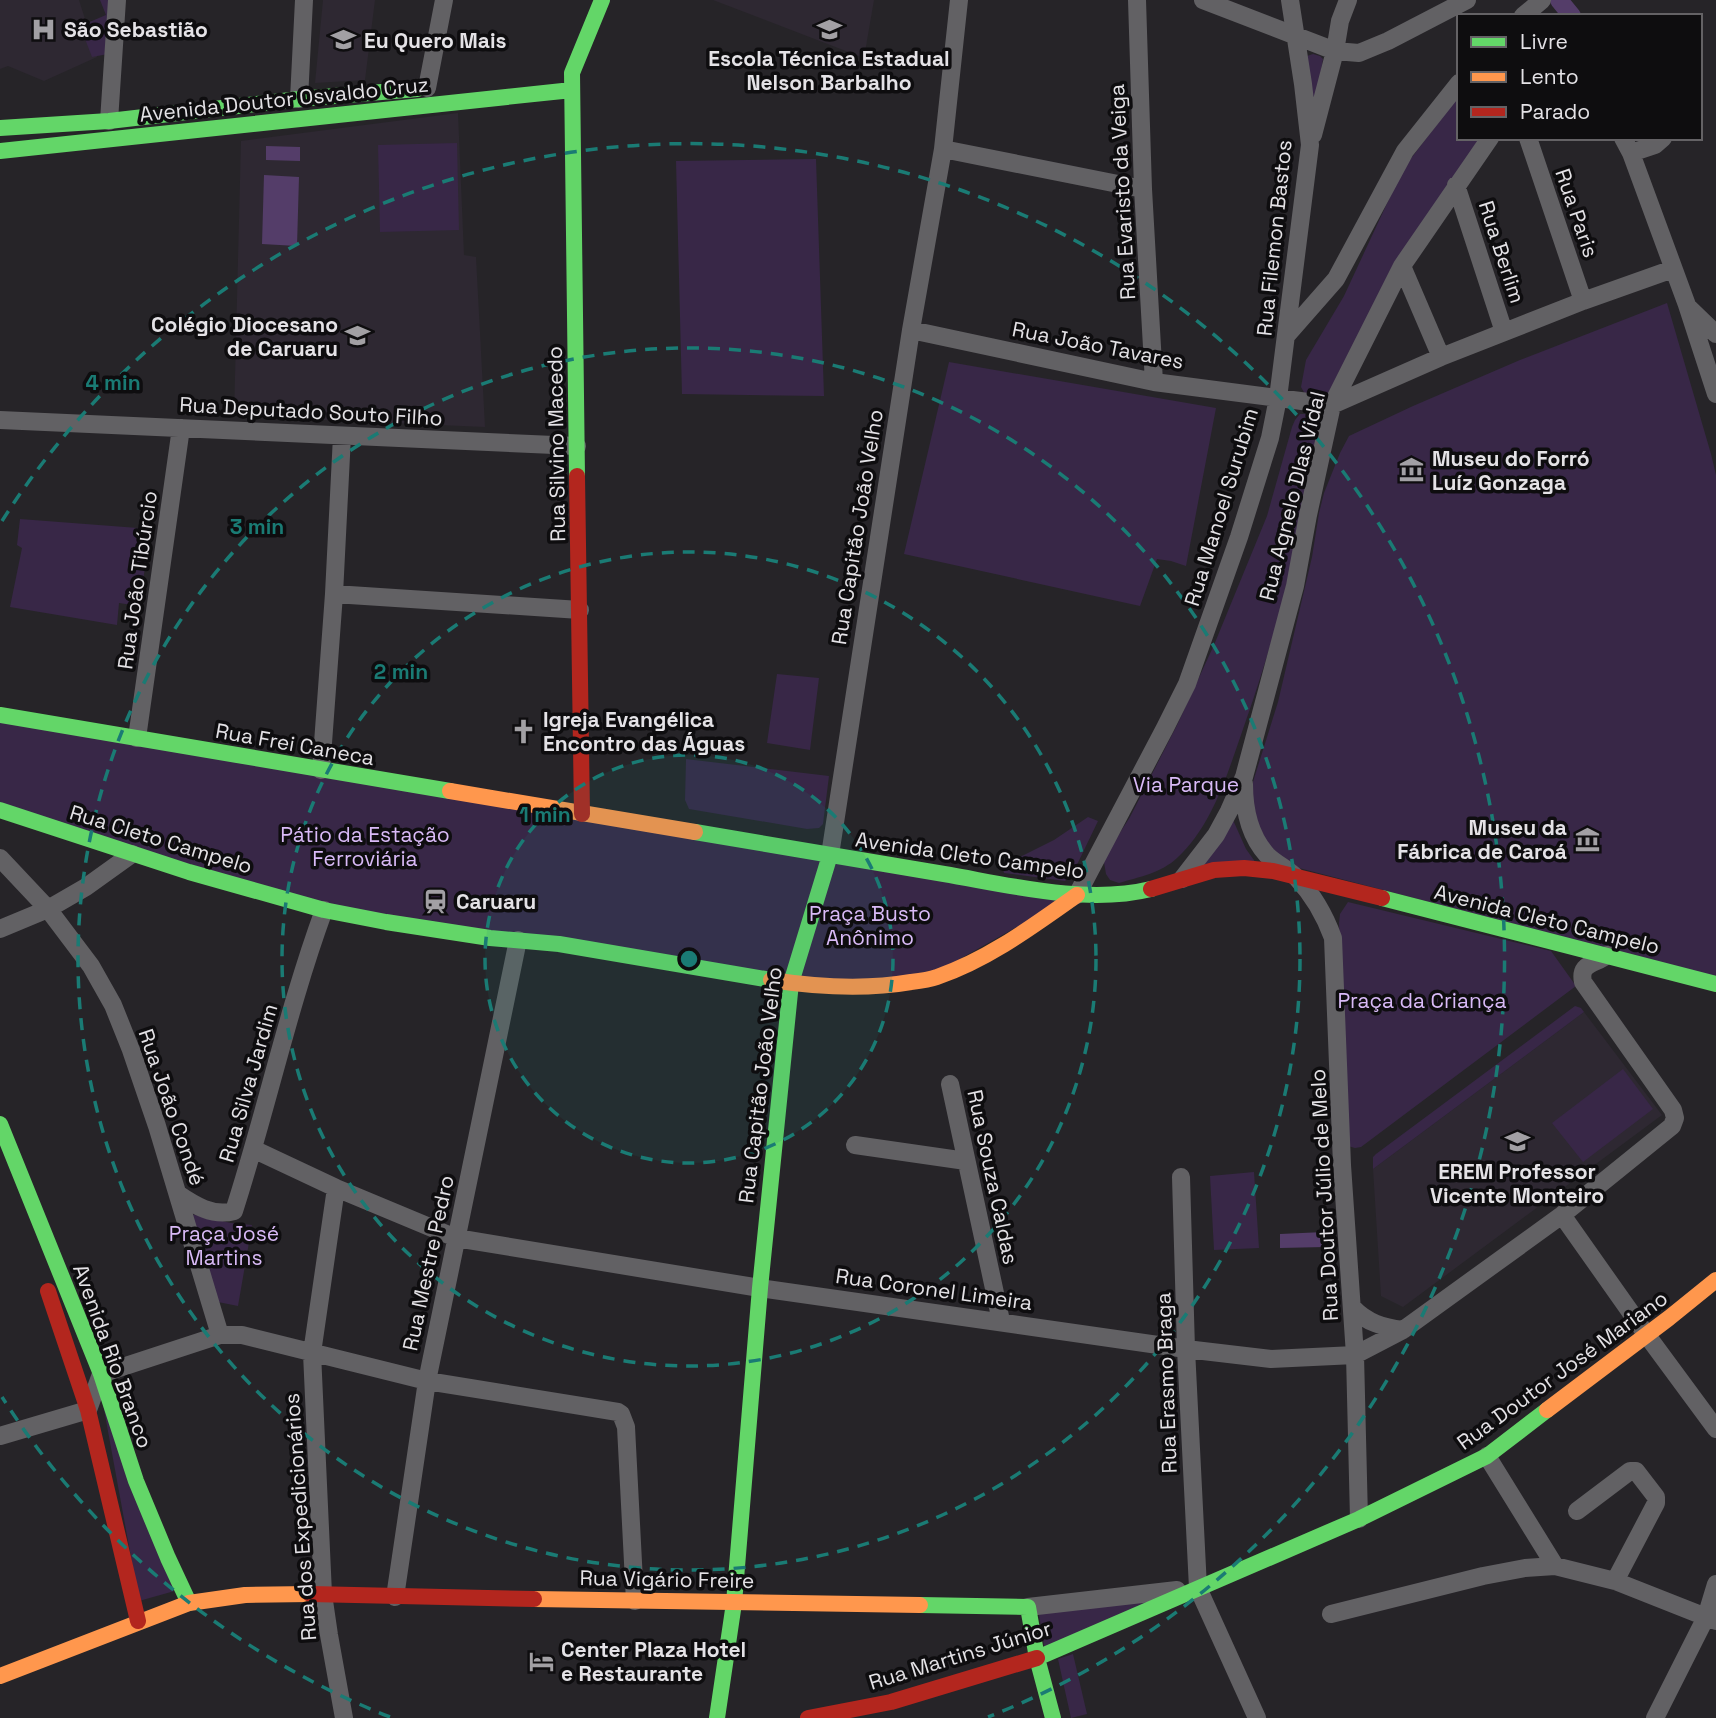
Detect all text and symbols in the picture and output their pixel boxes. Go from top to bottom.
legend [1457,14,1702,140]
hospital icon: São Sebastião [30,15,58,43]
school or university icon: Escola Técnica Estadual Nelson Barbalho [815,15,843,43]
place label: São Sebastião [64,16,208,43]
school or university icon: Eu Quero Mais [330,26,358,54]
place label: Eu Quero Mais [364,27,507,54]
text: Livre [1520,28,1568,55]
place label: Escola Técnica Estadual Nelson Barbalho [708,45,950,96]
text: Lento [1520,63,1579,90]
street label: Avenida Doutor Osvaldo Cruz [138,70,430,128]
street label: Rua Evaristo da Veiga [1103,83,1141,301]
text: Parado [1520,98,1590,125]
street label: Rua Filemon Bastos [1250,139,1298,337]
street label: Rua Paris [1549,165,1605,261]
street label: Rua Berlim [1473,197,1531,307]
place label: Colégio Diocesano de Caruaru [151,311,338,362]
street label: Rua João Tavares [1010,315,1186,375]
school or university icon: Colégio Diocesano de Caruaru [344,322,372,350]
street label: Rua Silvino Macedo [541,346,571,542]
text: 4 min [85,369,141,396]
street label: Rua Agnelo DIas Vidal [1253,388,1331,604]
street label: Rua Deputado Souto Filho [179,391,443,431]
street label: Rua Manoel Surubim [1178,405,1264,609]
street label: Rua Capitão João Velho [825,407,889,647]
place label: Museu do Forró Luíz Gonzaga [1432,445,1590,496]
museum icon: Museu do Forró Luíz Gonzaga [1398,456,1426,484]
street label: Rua João Tibúrcio [111,489,163,671]
text: 3 min [230,513,284,540]
text: 2 min [374,658,428,685]
place label: Igreja Evangélica Encontro das Águas [543,706,745,757]
street label: Rua Frei Caneca [213,717,377,771]
church icon: Igreja Evangélica Encontro das Águas [509,717,537,745]
park label: Via Parque [1133,771,1239,798]
street label: Rua Cleto Campelo [66,798,256,880]
text: 1 min [519,801,571,828]
place label: Museu da Fábrica de Caroá [1397,814,1567,865]
park label: Pátio da Estação Ferroviária [280,821,450,872]
museum icon: Museu da Fábrica de Caroá [1573,825,1601,853]
street label: Avenida Cleto Campelo [854,826,1086,884]
street label: Avenida Cleto Campelo [1432,878,1662,960]
station icon: Caruaru [422,887,450,915]
place label: Caruaru [456,888,536,915]
park label: Praça Busto Anônimo [809,900,931,951]
centre of rings [677,947,701,971]
street label: Rua Capitão João Velho [732,965,788,1205]
park label: Praça da Criança [1337,987,1507,1014]
street label: Rua Silva Jardim [212,1001,284,1165]
street label: Rua João Condé [133,1025,211,1189]
street label: Rua Doutor Júlio de Melo [1304,1068,1344,1322]
street label: Rua Souza Caldas [961,1087,1025,1267]
school or university icon: EREM Professor Vicente Monteiro [1503,1128,1531,1156]
place label: EREM Professor Vicente Monteiro [1430,1158,1604,1209]
street label: Rua Mestre Pedro [396,1173,460,1353]
park label: Praça José Martins [169,1220,279,1271]
street label: Avenida Rio Branco [67,1260,159,1452]
street label: Rua Coronel Limeira [834,1262,1034,1316]
street label: Rua Doutor José Mariano [1451,1284,1673,1456]
street label: Rua Erasmo Braga [1149,1292,1183,1474]
street label: Rua dos Expedicionários [278,1392,322,1642]
street label: Rua Vigário Freire [579,1564,755,1594]
street label: Rua Martins Júnior [865,1614,1055,1696]
place label: Center Plaza Hotel e Restaurante [561,1636,746,1687]
hotel icon: Center Plaza Hotel e Restaurante [527,1647,555,1675]

